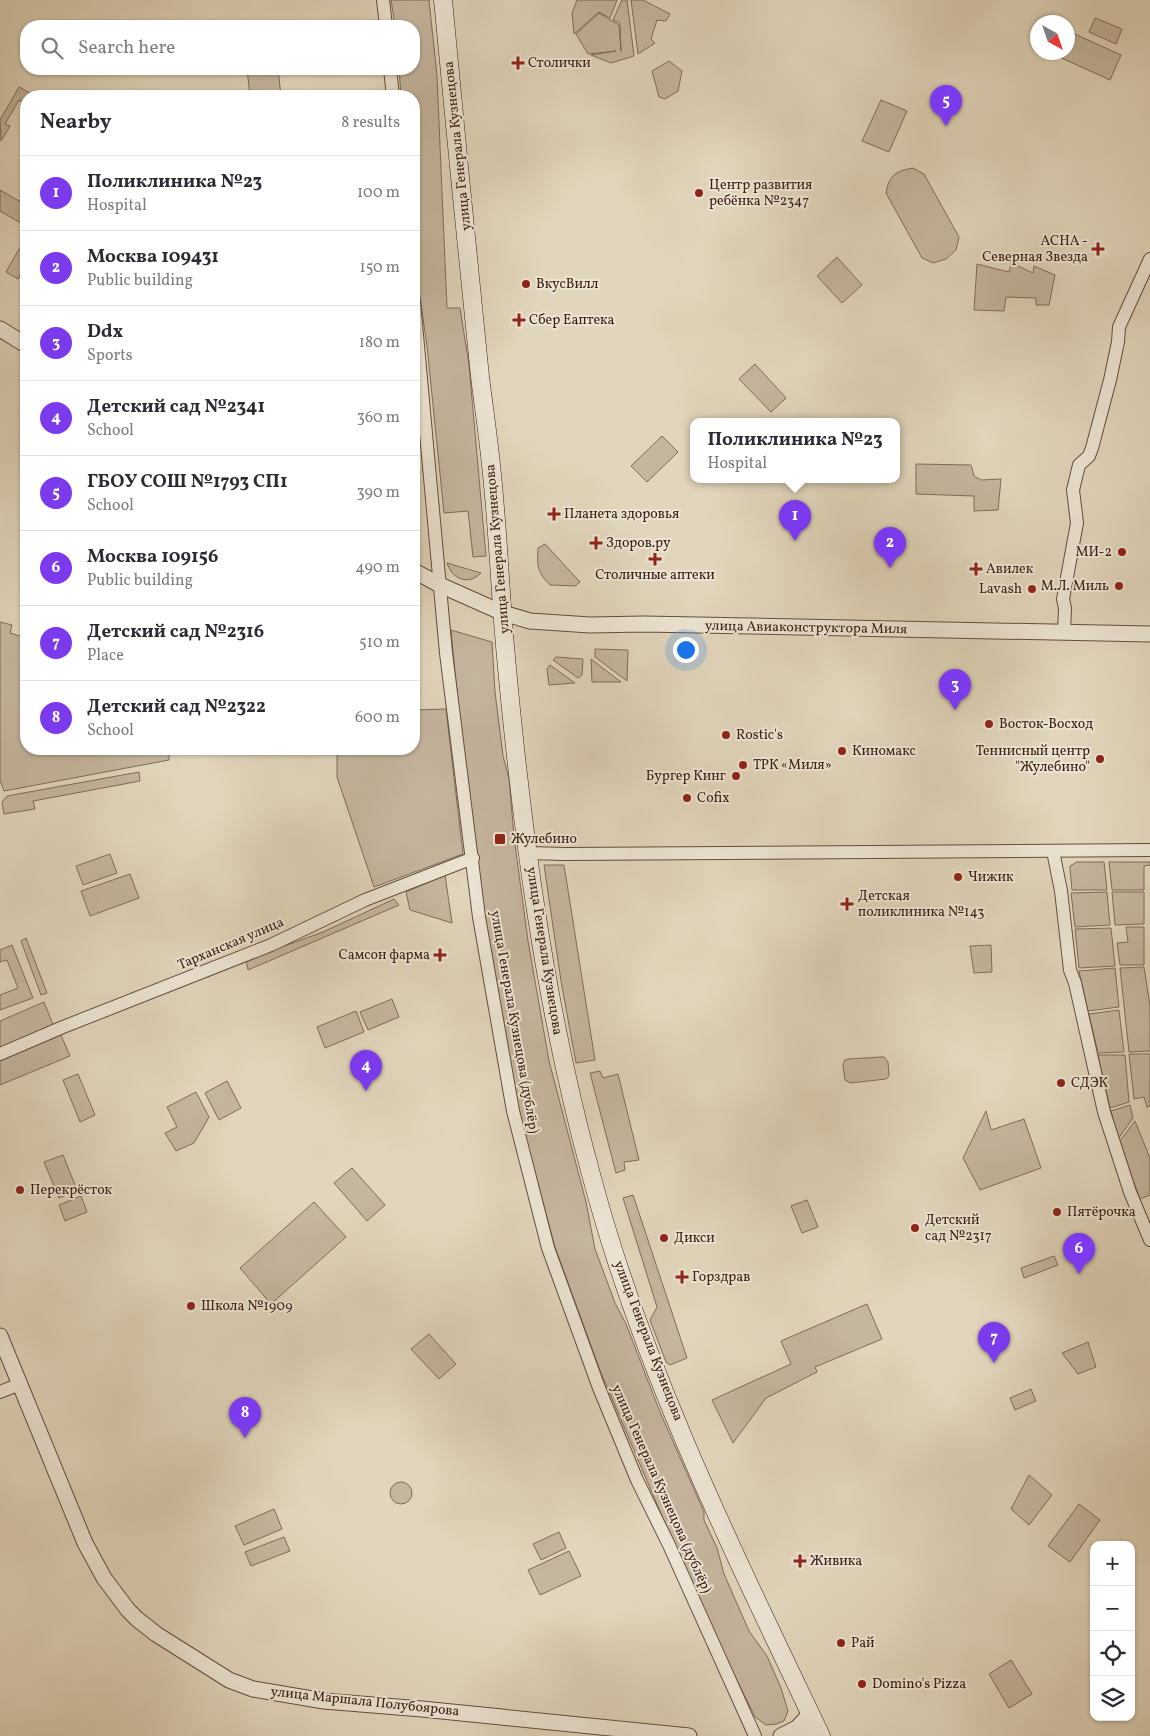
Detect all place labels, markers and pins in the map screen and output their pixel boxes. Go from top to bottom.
place label: Столички [528,54,591,73]
marker: Столички [512,57,524,69]
pin: 5 [930,85,962,126]
place label: Центр развития ребёнка №2347 [709,176,812,211]
marker: Центр развития ребёнка №2347 [693,187,705,199]
place label: АСНА - Северная Звезда [982,232,1088,267]
marker: АСНА - Северная Звезда [1092,243,1104,255]
place label: ВкусВилл [536,275,599,294]
marker: ВкусВилл [520,278,532,290]
place label: Сбер Еаптека [529,311,615,330]
marker: Сбер Еаптека [513,314,525,326]
pin: 1 [779,500,811,541]
place label: Планета здоровья [564,505,679,524]
marker: Планета здоровья [548,508,560,520]
pin: 2 [874,527,906,568]
place label: Здоров.ру [606,534,671,553]
marker: Здоров.ру [590,537,602,549]
place label: МИ-2 [1075,543,1112,562]
marker: МИ-2 [1116,546,1128,558]
marker: Столичные аптеки [649,553,661,565]
place label: Авилек [986,560,1034,579]
marker: Авилек [970,563,982,575]
place label: Столичные аптеки [595,566,715,585]
place label: М.Л. Миль [1041,577,1109,596]
place label: Lavash [979,580,1022,599]
marker: М.Л. Миль [1113,580,1125,592]
marker: Lavash [1026,583,1038,595]
pin: 3 [939,669,971,710]
place label: Восток-Восход [999,715,1093,734]
marker: Восток-Восход [983,718,995,730]
place label: Rostic's [736,726,783,745]
marker: Rostic's [720,729,732,741]
place label: Киномакс [852,742,916,761]
place label: Теннисный центр "Жулебино" [976,742,1090,777]
marker: Киномакс [836,745,848,757]
marker: Теннисный центр "Жулебино" [1094,753,1106,765]
place label: ТРК «Миля» [753,756,832,775]
marker: ТРК «Миля» [737,759,749,771]
place label: Бургер Кинг [646,767,726,786]
marker: Бургер Кинг [730,770,742,782]
place label: Cofix [697,789,730,808]
marker: Cofix [681,792,693,804]
place label: Жулебино [511,830,577,849]
marker: Жулебино [493,832,507,846]
place label: Чижик [968,868,1014,887]
marker: Чижик [952,871,964,883]
place label: Детская поликлиника №143 [858,887,984,922]
marker: Детская поликлиника №143 [840,897,854,911]
place label: Самсон фарма [339,946,430,965]
marker: Самсон фарма [434,949,446,961]
pin: 4 [350,1050,382,1091]
place label: СДЭК [1071,1074,1109,1093]
marker: СДЭК [1055,1077,1067,1089]
place label: Перекрёсток [30,1181,113,1200]
marker: Перекрёсток [14,1184,26,1196]
place label: Пятёрочка [1067,1203,1136,1222]
marker: Пятёрочка [1051,1206,1063,1218]
place label: Детский сад №2317 [925,1211,992,1246]
marker: Детский сад №2317 [909,1222,921,1234]
place label: Дикси [674,1229,715,1248]
marker: Дикси [658,1232,670,1244]
pin: 6 [1063,1233,1095,1274]
place label: Горздрав [692,1268,750,1287]
marker: Горздрав [676,1271,688,1283]
place label: Школа №1909 [201,1297,292,1316]
marker: Школа №1909 [185,1300,197,1312]
pin: 7 [978,1322,1010,1363]
pin: 8 [229,1397,261,1438]
place label: Живика [810,1552,862,1571]
marker: Живика [794,1555,806,1567]
place label: Рай [851,1634,875,1653]
marker: Рай [835,1637,847,1649]
place label: Domino's Pizza [872,1675,966,1694]
marker: Domino's Pizza [856,1678,868,1690]

